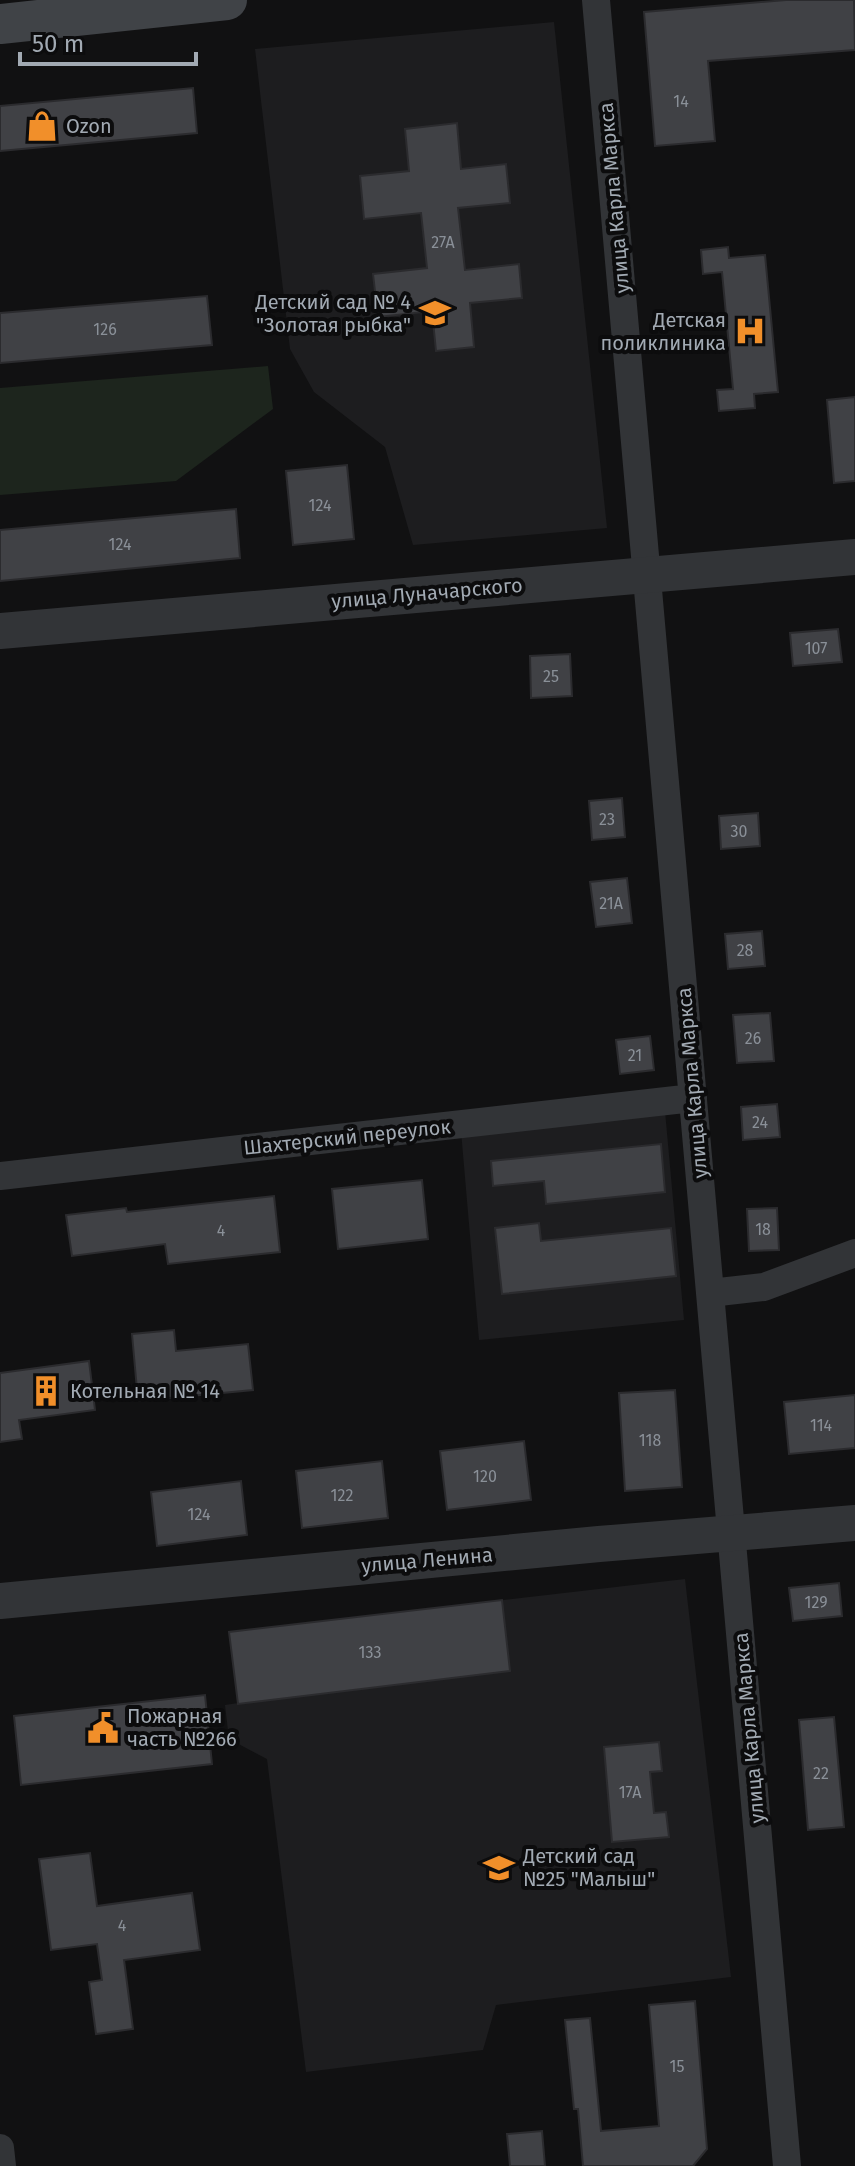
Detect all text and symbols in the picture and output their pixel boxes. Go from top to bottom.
scale bar [20,16,196,66]
text: 50 m [32,30,84,58]
house number: 14 [673,92,689,111]
street label: улица Карла Маркса [594,101,634,295]
shop icon: Ozon [25,109,59,143]
place label: Ozon [66,114,112,138]
house number: 27А [431,233,456,252]
place label: Детский сад № 4 "Золотая рыбка" [255,290,411,337]
school or university icon: Детский сад № 4 "Золотая рыбка" [418,296,452,330]
place label: Детская поликлиника [600,308,726,355]
hospital icon: Детская поликлиника [733,314,767,348]
house number: 126 [93,320,117,339]
house number: 124 [309,496,332,515]
house number: 124 [109,535,132,554]
street label: улица Луначарского [330,573,524,613]
house number: 107 [805,639,827,658]
house number: 25 [543,667,559,686]
house number: 23 [599,810,615,829]
house number: 30 [731,822,748,841]
house number: 21А [599,894,624,913]
house number: 28 [737,941,754,960]
street label: улица Карла Маркса [672,986,712,1180]
house number: 26 [745,1029,761,1048]
house number: 21 [628,1046,642,1065]
house number: 24 [752,1113,768,1132]
street label: Шахтерский переулок [242,1114,452,1160]
house number: 18 [755,1220,771,1239]
house number: 4 [217,1221,226,1240]
building icon: Котельная № 14 [29,1374,63,1408]
place label: Котельная № 14 [70,1379,220,1403]
house number: 114 [810,1416,833,1435]
house number: 118 [639,1431,661,1450]
house number: 120 [473,1467,497,1486]
house number: 122 [331,1486,353,1505]
house number: 124 [188,1505,211,1524]
street label: улица Ленина [360,1542,494,1578]
house number: 129 [804,1593,828,1612]
street label: улица Карла Маркса [729,1631,769,1825]
house number: 133 [359,1643,381,1662]
place label: Пожарная часть №266 [127,1704,237,1751]
public building icon: Пожарная часть №266 [86,1711,120,1745]
house number: 22 [813,1764,829,1783]
house number: 17А [619,1783,642,1802]
place label: Детский сад №25 "Малыш" [522,1844,655,1891]
school or university icon: Детский сад №25 "Малыш" [482,1851,516,1885]
house number: 4 [118,1916,127,1935]
house number: 15 [670,2057,684,2076]

